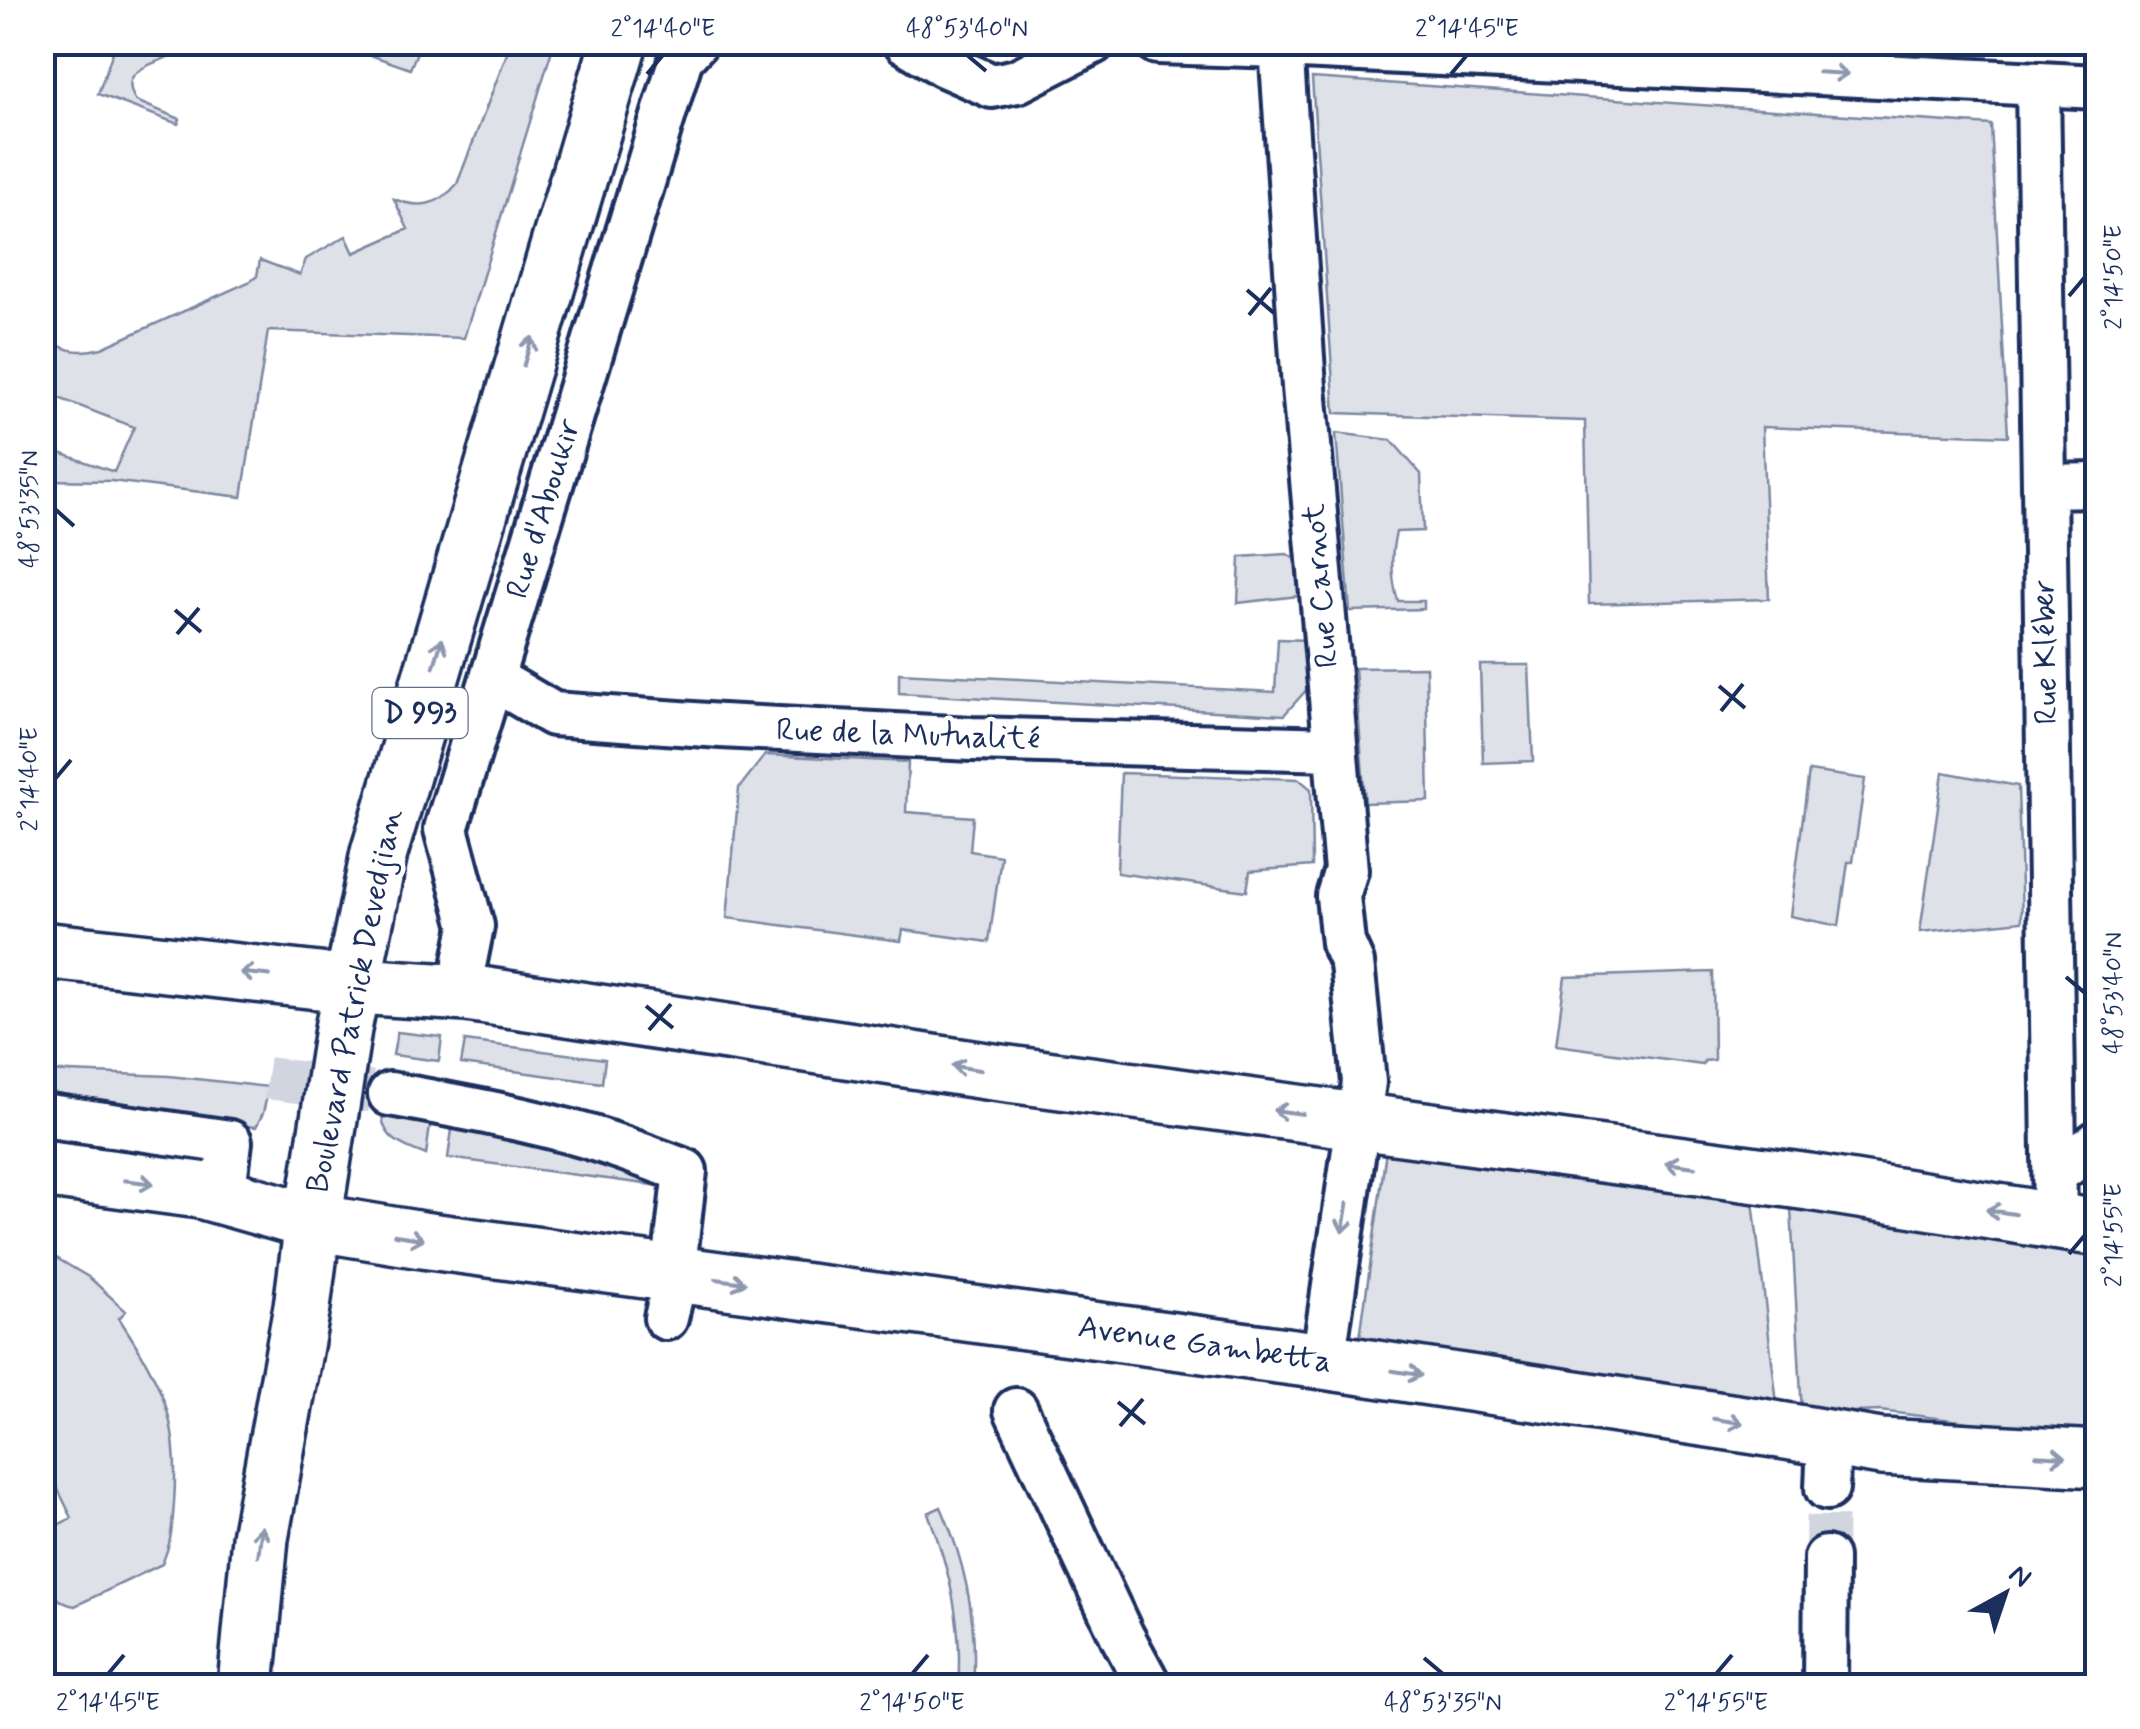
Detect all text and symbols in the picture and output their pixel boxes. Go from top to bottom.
text: 2°14'40"E [611,13,715,46]
text: 48°53'40"N [906,13,1028,46]
text: 2°14'45"E [1415,13,1519,46]
one-way arrow [1817,64,1849,83]
text: 2°14'50"E [2098,224,2131,330]
one-way arrow [520,336,538,367]
street label: Rue d'Aboukir [497,414,591,604]
text: 48°53'35"N [14,450,47,568]
street label: Rue Carnot [1293,502,1349,670]
street label: Rue Kléber [2024,579,2068,725]
one-way arrow [430,638,448,669]
road number: D 993 [372,688,468,738]
street label: Rue de la Mutualité [775,709,1041,761]
text: 2°14'40"E [14,727,47,831]
street label: Boulevard Patrick Devedjian [297,805,413,1197]
text: 48°53'40"N [2098,932,2131,1054]
one-way arrow [240,964,272,983]
one-way arrow [951,1058,983,1077]
one-way arrow [1273,1103,1305,1121]
one-way arrow [1664,1156,1696,1174]
one-way arrow [123,1173,155,1192]
text: 2°14'55"E [2098,1183,2131,1287]
one-way arrow [1335,1202,1354,1234]
one-way arrow [1985,1203,2018,1221]
one-way arrow [392,1228,425,1247]
one-way arrow [715,1272,747,1291]
street label: Avenue Gambetta [1075,1306,1335,1384]
one-way arrow [1390,1365,1423,1383]
one-way arrow [1712,1413,1744,1431]
one-way arrow [2034,1447,2066,1466]
one-way arrow [251,1526,270,1558]
north arrow [1955,1544,2055,1644]
text: N [2000,1557,2039,1597]
text: 2°14'45"E [56,1687,160,1720]
text: 2°14'50"E [859,1687,965,1720]
text: 48°53'35"N [1384,1687,1502,1720]
text: 2°14'55"E [1664,1687,1768,1720]

